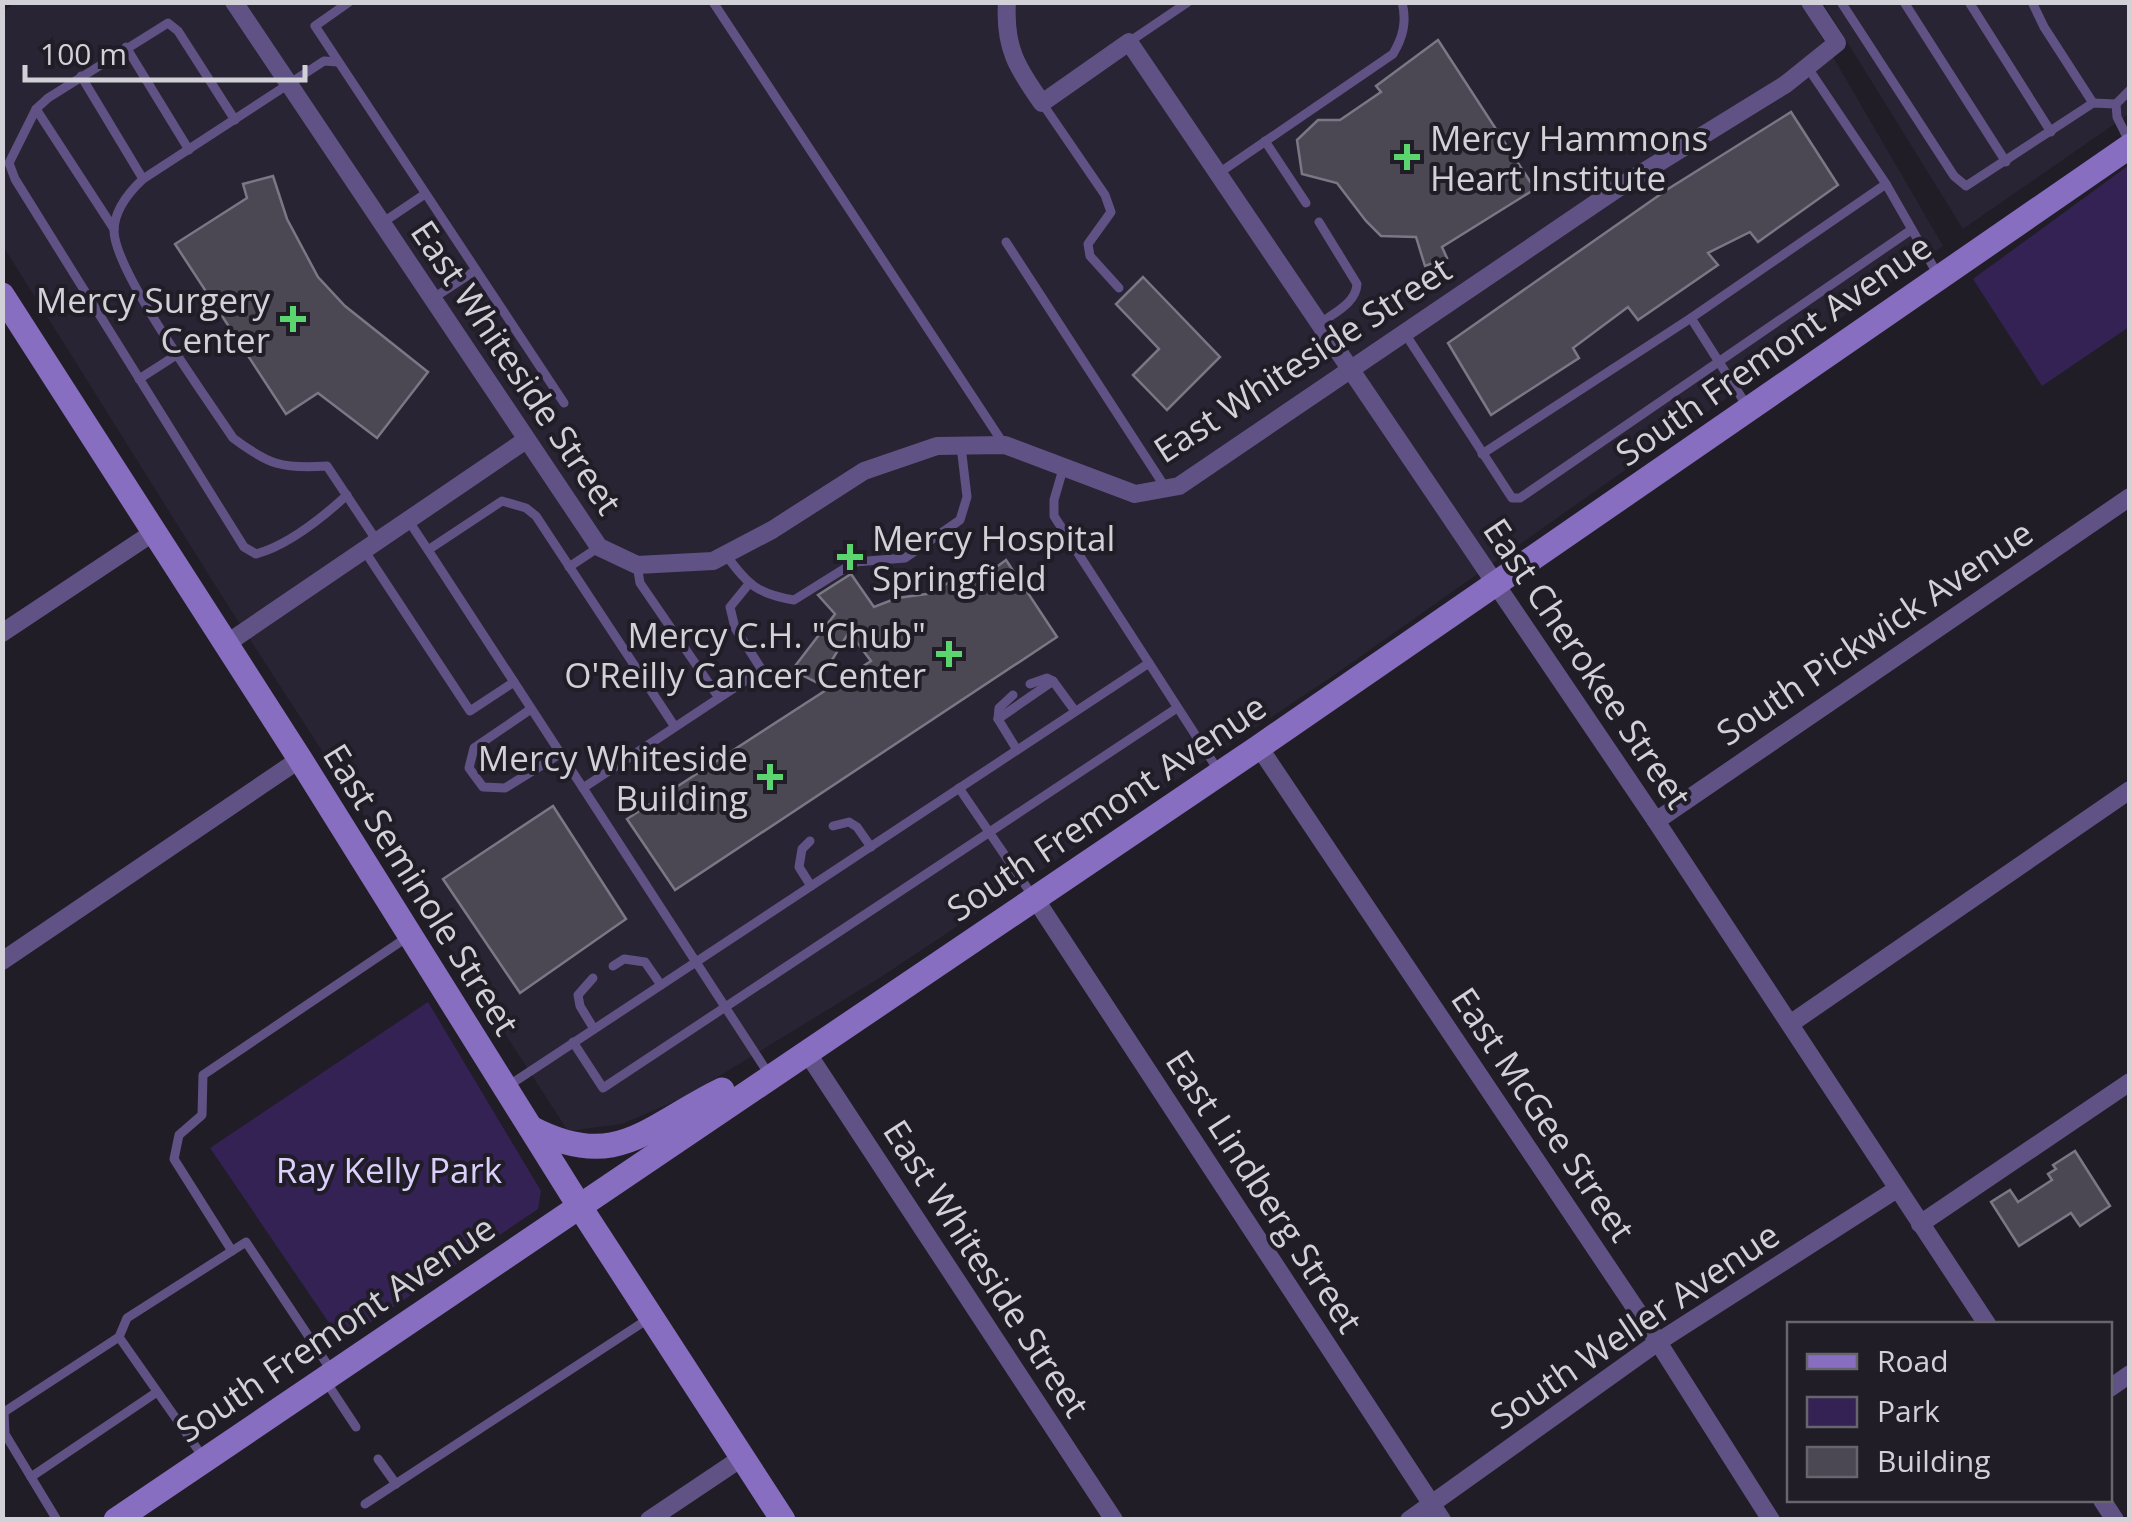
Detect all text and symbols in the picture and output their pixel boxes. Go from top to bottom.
scale bar [25,20,305,82]
text: 100 m [40,33,127,74]
place label: Mercy Hammons Heart Institute [1430,114,1708,201]
marker: Mercy Hammons Heart Institute [1394,144,1420,170]
street label: East Whiteside Street [401,211,633,523]
street label: South Fremont Avenue [1606,222,1940,476]
street label: East Whiteside Street [1144,245,1460,473]
place label: Mercy Surgery Center [36,276,270,363]
marker: Mercy Surgery Center [280,306,306,332]
street label: East Cherokee Street [1473,509,1703,817]
street label: South Pickwick Avenue [1707,509,2041,755]
place label: Mercy Hospital Springfield [872,514,1115,601]
marker: Mercy Hospital Springfield [837,544,863,570]
place label: Mercy C.H. "Chub" O'Reilly Cancer Center [564,611,926,698]
marker: Mercy C.H. "Chub" O'Reilly Cancer Center [936,641,962,667]
street label: South Fremont Avenue [937,683,1275,931]
street label: East Seminole Street [313,734,531,1044]
place label: Mercy Whiteside Building [478,734,748,821]
marker: Mercy Whiteside Building [757,764,783,790]
street label: East McGee Street [1441,978,1647,1250]
street label: East Lindberg Street [1156,1041,1374,1341]
street label: East Whiteside Street [873,1110,1101,1426]
park label: Ray Kelly Park [276,1146,503,1193]
street label: South Fremont Avenue [166,1204,504,1452]
street label: South Weller Avenue [1480,1211,1788,1439]
legend [1787,1322,2112,1502]
text: Road [1877,1340,1949,1381]
text: Park [1877,1390,1940,1431]
text: Building [1877,1440,1991,1481]

